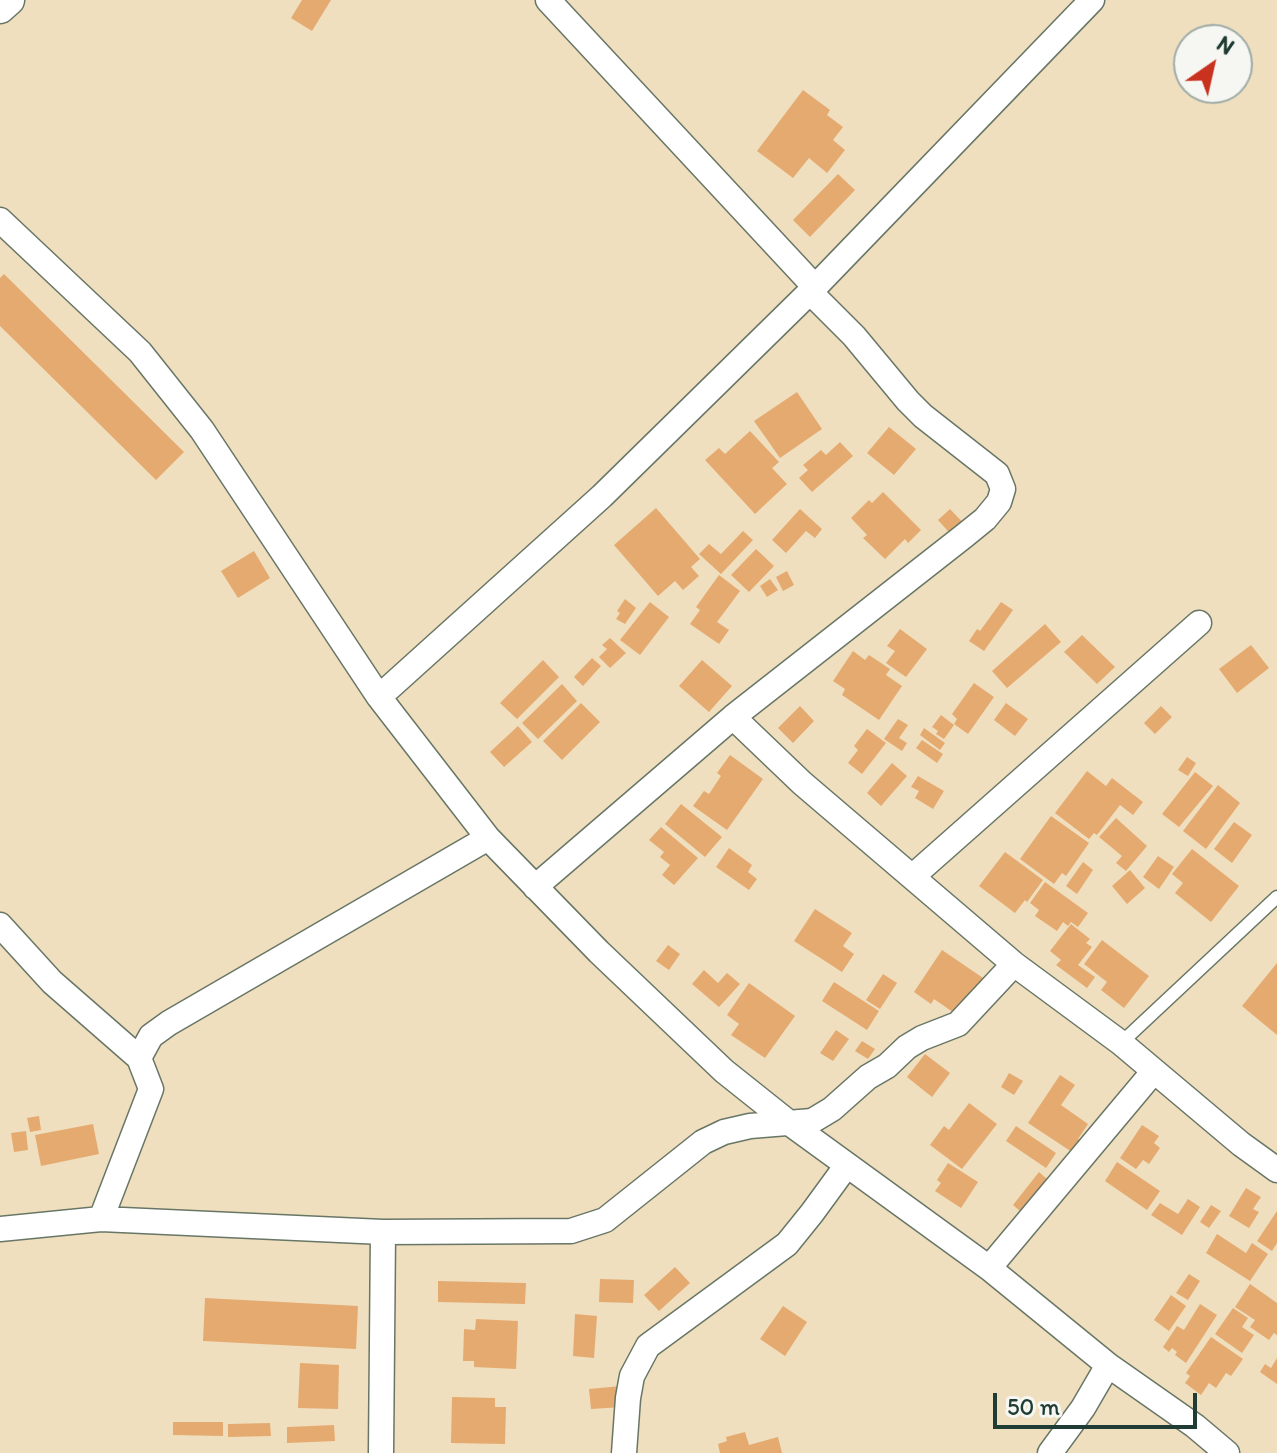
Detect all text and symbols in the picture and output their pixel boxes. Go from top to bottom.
north arrow [1173,24,1253,104]
text: N [1212,30,1239,61]
scale bar [997,1377,1201,1427]
text: 50 m [1007,1392,1060,1421]

